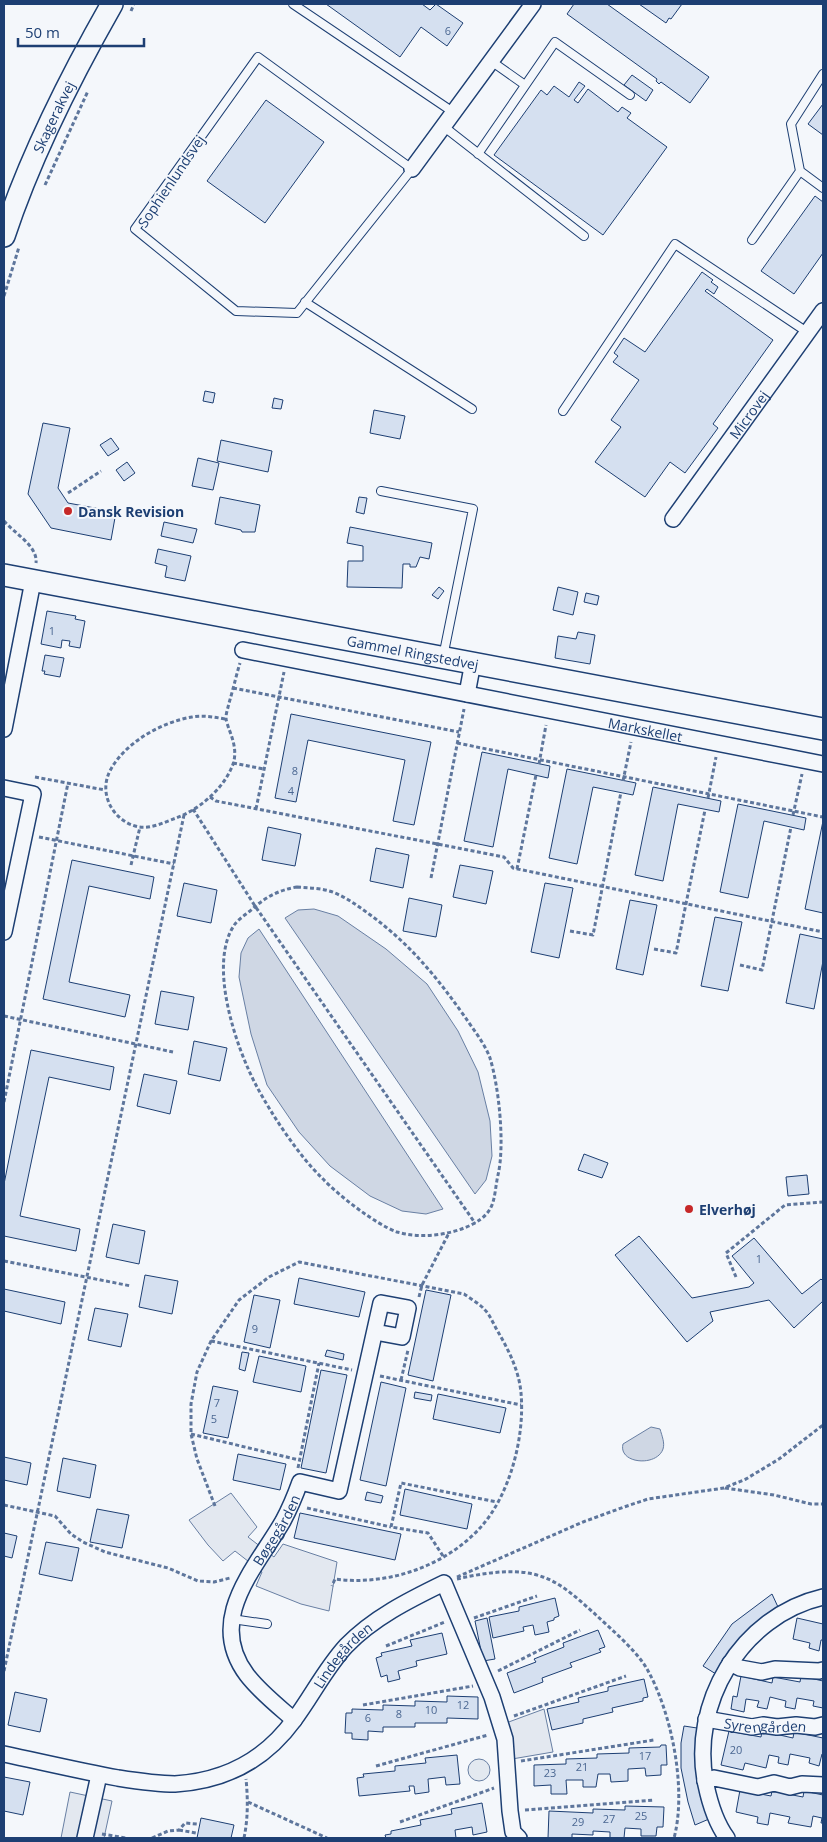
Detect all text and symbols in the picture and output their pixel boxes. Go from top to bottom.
scale bar [18,15,144,47]
text: 50 m [25,22,60,42]
house number: 6 [445,23,451,38]
street label: Skagerakvej [28,77,78,156]
street label: Sophienlundsvej [133,131,209,231]
street label: Microvej [725,386,772,442]
place label: Dansk Revision [78,502,184,521]
marker: Dansk Revision [62,505,74,517]
house number: 1 [49,623,55,638]
street label: Gammel Ringstedvej [345,630,480,674]
street label: Markskellet [607,712,684,746]
house number: 8 [292,763,298,778]
house number: 4 [288,783,295,798]
place label: Elverhøj [699,1200,756,1219]
marker: Elverhøj [683,1203,695,1215]
house number: 1 [756,1251,762,1266]
house number: 9 [252,1321,258,1336]
house number: 7 [214,1395,220,1410]
house number: 5 [211,1411,217,1426]
street label: Bøgegården [248,1492,304,1569]
street label: Lindegården [308,1618,376,1692]
house number: 12 [457,1697,469,1712]
house number: 10 [425,1702,437,1717]
house number: 8 [396,1706,402,1721]
house number: 6 [365,1710,371,1725]
street label: Syrengården [723,1713,807,1737]
house number: 20 [730,1742,742,1757]
house number: 17 [639,1748,651,1763]
house number: 21 [576,1759,588,1774]
house number: 23 [544,1765,556,1780]
house number: 25 [635,1808,647,1823]
house number: 27 [603,1811,615,1826]
house number: 29 [572,1814,584,1829]

